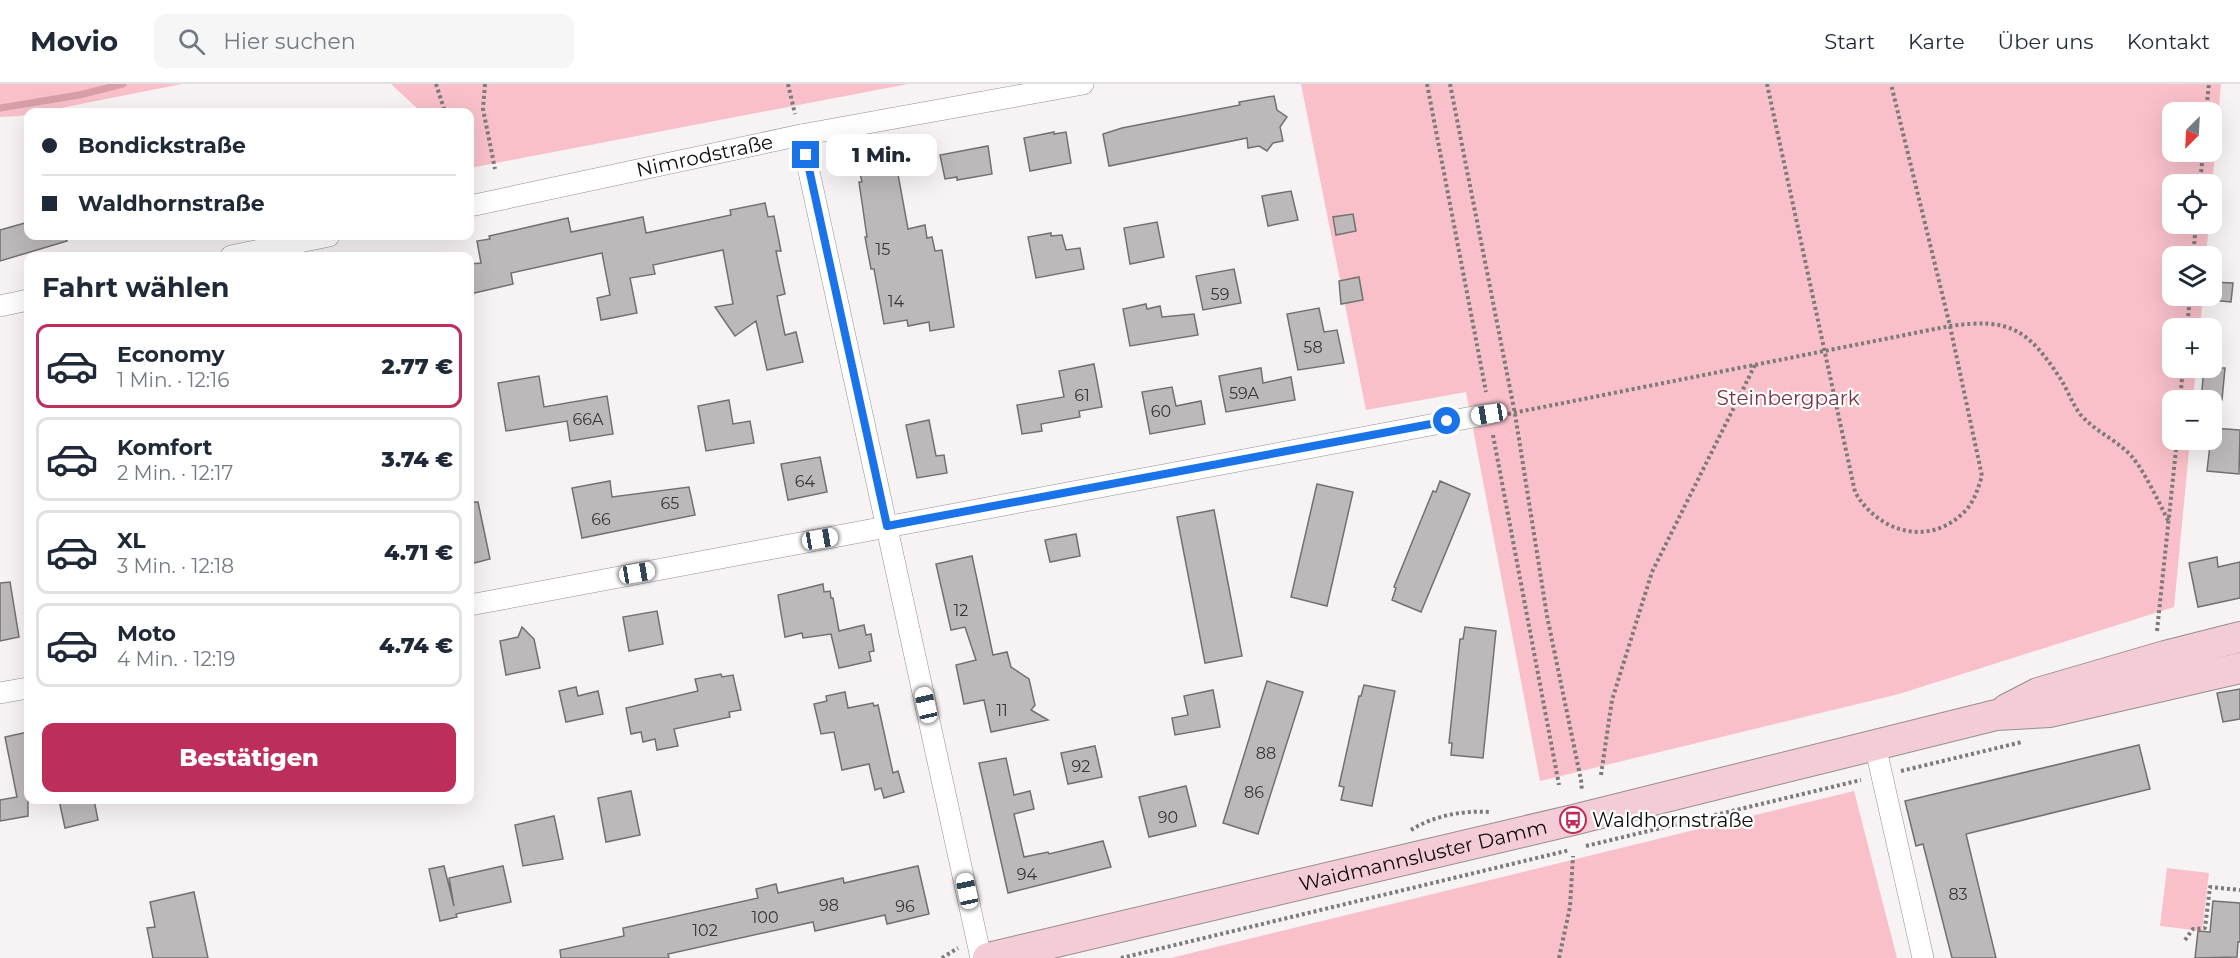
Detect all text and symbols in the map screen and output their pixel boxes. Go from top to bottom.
search box [154,14,574,68]
text: Movio [30,24,118,58]
icon: search [175,25,208,58]
text: Hier suchen [223,28,356,55]
text: Start [1824,29,1875,54]
text: Karte [1908,29,1965,54]
text: Über uns [1998,29,2094,54]
text: Kontakt [2127,29,2210,54]
north arrow [2162,102,2222,162]
map controls [2162,102,2222,450]
street label: Nimrodstraße [634,129,775,182]
text: Bondickstraße [78,132,246,159]
callout: 1 Min. [827,134,938,176]
route end [792,141,819,168]
text: 1 Min. [852,143,911,167]
button: locate [2162,174,2222,234]
text: Waldhornstraße [78,190,265,217]
house number: 15 [876,240,890,259]
button: layers [2162,246,2222,306]
text: Fahrt wählen [42,271,229,304]
house number: 59 [1211,285,1229,304]
house number: 14 [888,292,905,311]
button: + [2162,318,2222,378]
house number: 58 [1303,338,1323,357]
icon: car [45,339,99,393]
text: Economy [117,341,225,368]
text: 2.77 € [382,353,453,380]
text: 1 Min. · 12:16 [117,368,229,392]
house number: 59A [1229,384,1260,403]
house number: 61 [1074,386,1090,405]
park label: Steinbergpark [1716,386,1860,410]
button: − [2162,390,2222,450]
house number: 60 [1151,402,1171,421]
car [1470,402,1508,426]
route start [1433,407,1460,434]
house number: 66A [572,410,604,429]
icon: car [45,432,99,486]
text: Komfort [117,434,212,461]
text: 3.74 € [382,446,453,473]
text: 2 Min. · 12:17 [117,461,233,485]
house number: 64 [795,472,816,491]
house number: 65 [661,494,679,513]
house number: 66 [591,510,611,529]
icon: car [45,525,99,579]
text: XL [117,527,146,554]
car [801,527,839,551]
text: 4.71 € [384,539,453,566]
text: 3 Min. · 12:18 [117,554,234,578]
car [618,561,656,585]
house number: 12 [954,601,968,620]
icon: car [45,618,99,672]
text: Moto [117,620,176,647]
text: 4.74 € [379,632,453,659]
text: 4 Min. · 12:19 [117,647,235,671]
car [913,685,939,725]
house number: 11 [996,701,1008,720]
button: Bestätigen [42,723,456,792]
house number: 88 [1256,744,1276,763]
house number: 92 [1072,757,1090,776]
house number: 86 [1244,783,1264,802]
bus stop icon: Waldhornstraße [1558,805,1588,835]
house number: 90 [1158,808,1178,827]
place label: Waldhornstraße [1592,808,1754,832]
street label: Waidmannsluster Damm [1297,814,1550,896]
house number: 94 [1017,865,1038,884]
car [954,872,980,910]
house number: 83 [1948,885,1968,904]
house number: 98 [819,896,839,915]
house number: 96 [895,897,915,916]
house number: 100 [752,908,778,927]
house number: 102 [692,921,718,940]

